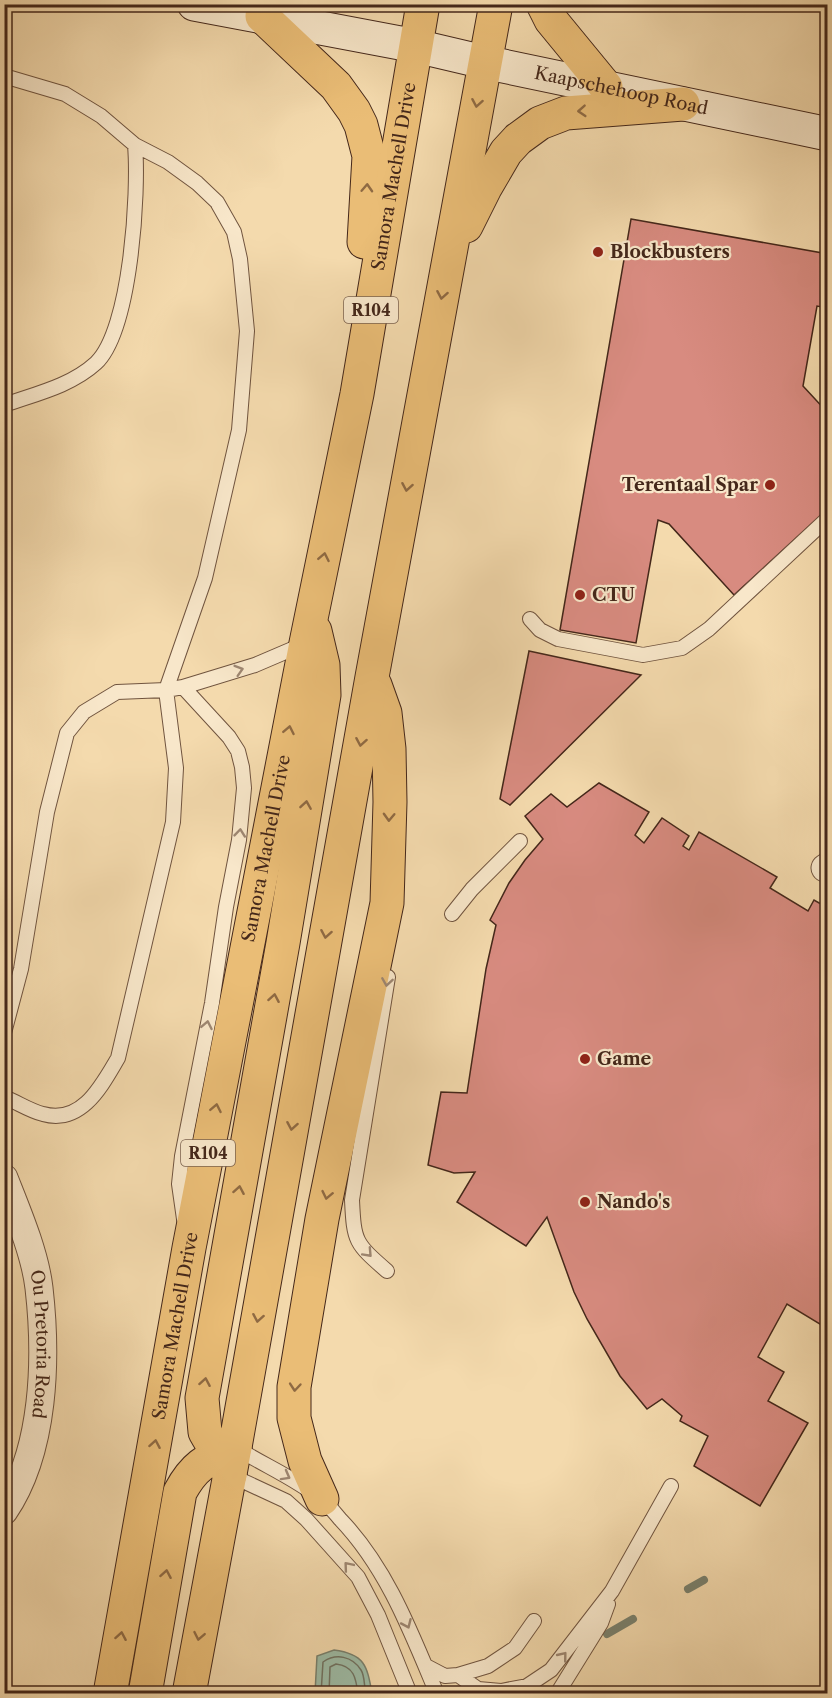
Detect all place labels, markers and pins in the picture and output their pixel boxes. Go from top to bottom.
place label: Blockbusters [610,241,730,263]
marker: Blockbusters [591,245,605,259]
place label: Terentaal Spar [622,474,758,496]
marker: Terentaal Spar [763,478,777,492]
place label: CTU [592,584,635,606]
marker: CTU [573,588,587,602]
place label: Game [597,1048,652,1070]
marker: Game [578,1052,592,1066]
place label: Nando's [597,1191,670,1213]
marker: Nando's [578,1195,592,1209]

